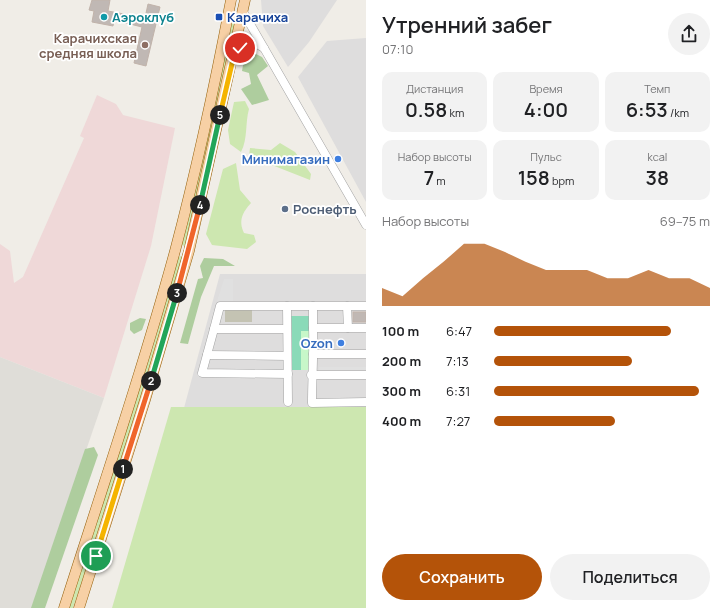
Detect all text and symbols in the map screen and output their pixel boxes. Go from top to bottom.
place label: Аэроклуб [112,8,174,26]
place label: Карачиха [227,8,288,26]
text: Утренний забег [382,10,552,40]
marker: Аэроклуб [99,12,109,22]
marker: Карачиха [214,12,224,22]
button: share [668,13,710,55]
place label: Карачихская средняя школа [39,29,137,62]
pin [223,31,257,65]
icon: check [229,37,251,59]
marker: Карачихская средняя школа [140,40,150,50]
text: 07:10 [382,40,413,58]
text: Дистанция [406,81,463,96]
text: Время [529,81,563,96]
text: Темп [644,81,670,96]
text: 0.58 [405,96,447,123]
text: 4:00 [524,96,568,123]
text: 6:53 [626,96,668,123]
pin: 5 [210,105,230,125]
text: km [447,105,464,120]
text: /km [668,105,689,120]
text: 5 [217,107,223,122]
text: Набор высоты [398,149,472,164]
text: Пульс [530,149,562,164]
text: kcal [647,149,667,164]
place label: Минимагазин [242,150,330,168]
marker: Минимагазин [333,154,343,164]
text: 7 [424,164,434,191]
text: 158 [518,164,550,191]
text: 38 [646,164,669,191]
text: m [434,173,446,188]
text: bpm [550,173,574,188]
pin: 4 [190,195,210,215]
text: 4 [197,197,203,212]
place label: Роснефть [293,200,357,218]
marker: Роснефть [280,204,290,214]
text: Набор высоты [382,212,469,230]
text: 69–75 m [660,212,710,230]
pin: 3 [167,283,187,303]
text: 3 [174,285,180,300]
text: 100 m [382,322,419,340]
text: 6:47 [446,322,472,340]
place label: Ozon [301,334,333,352]
marker: Ozon [336,338,346,348]
text: 200 m [382,352,421,370]
text: 7:13 [446,352,469,370]
pin: 2 [141,371,161,391]
text: 2 [148,373,154,388]
text: 300 m [382,382,421,400]
text: 6:31 [446,382,470,400]
text: 400 m [382,412,421,430]
text: 7:27 [446,412,470,430]
pin: 1 [113,459,133,479]
text: 1 [121,461,125,476]
pin [79,539,113,573]
icon: arrive [85,545,107,567]
button: Сохранить [382,554,542,600]
button: Поделиться [550,554,710,600]

